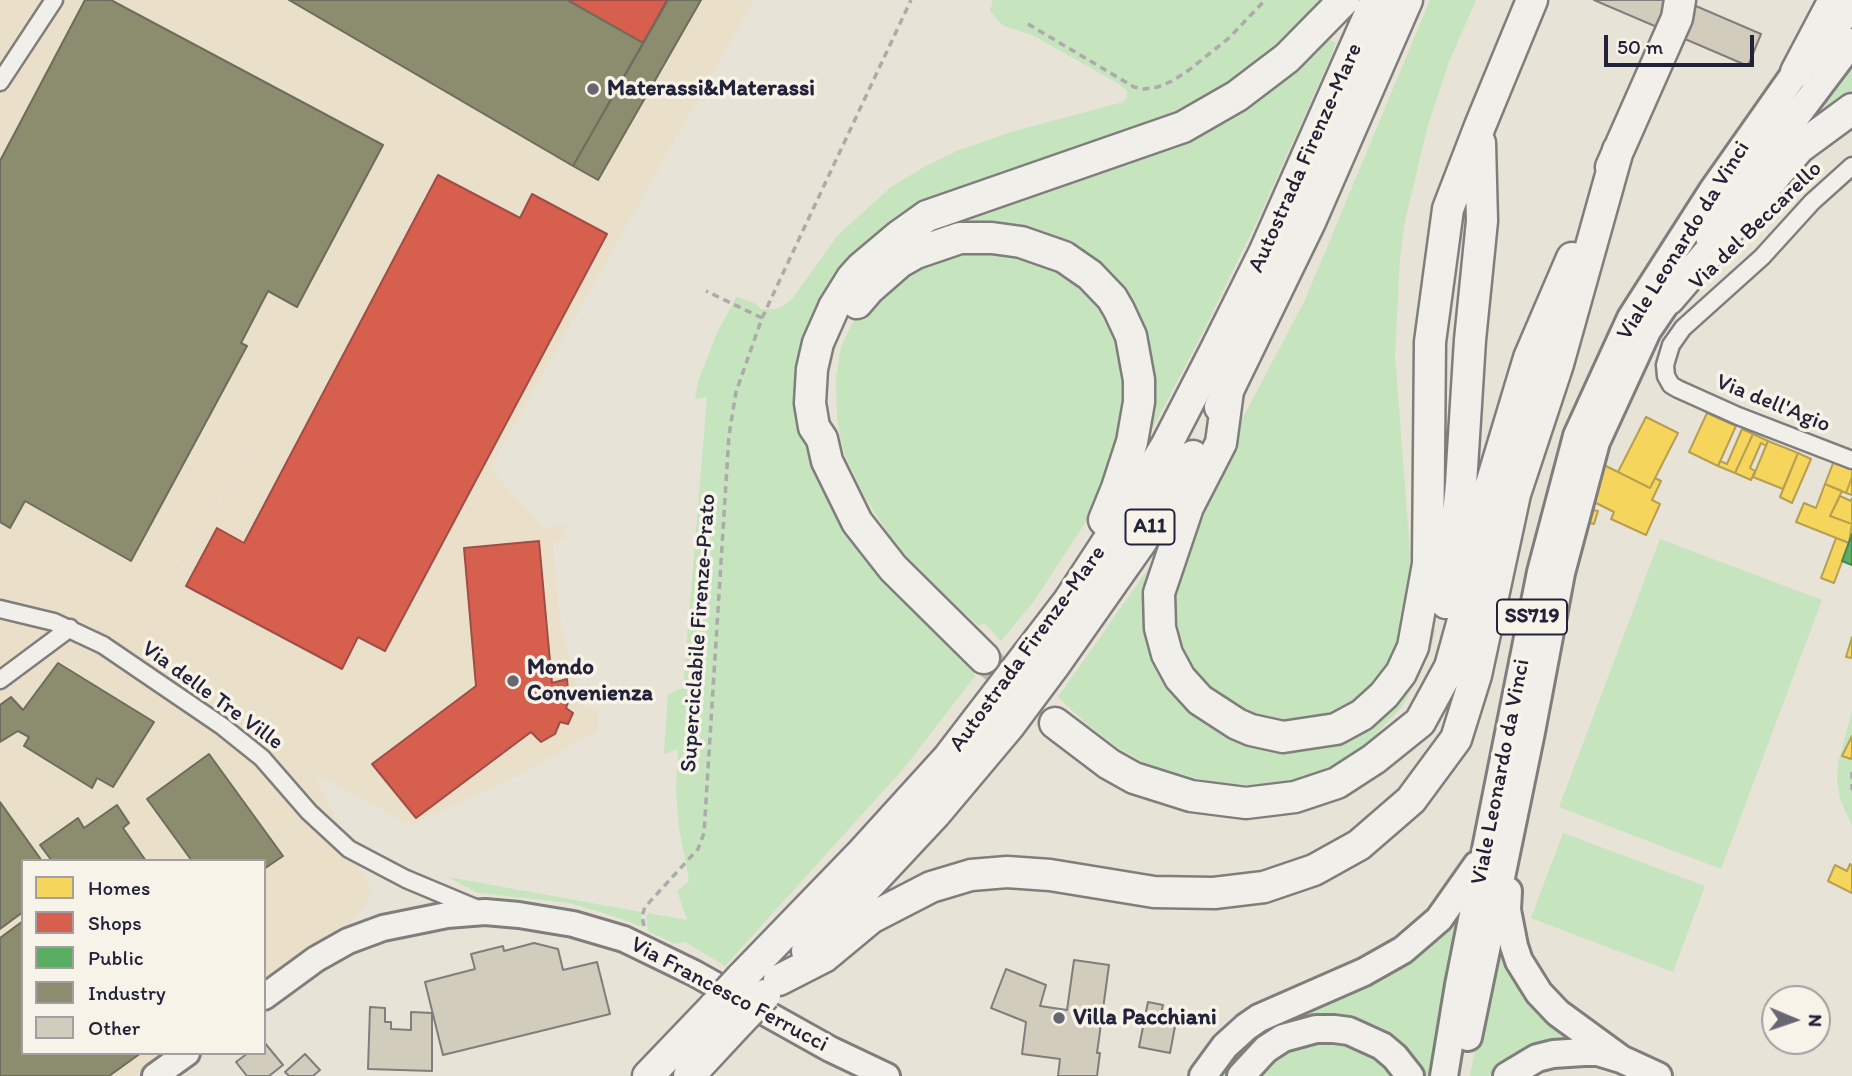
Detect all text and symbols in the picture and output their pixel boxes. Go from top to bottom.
scale bar [1607,21,1758,65]
text: 50 m [1617,34,1663,59]
street label: Autostrada Firenze-Mare [1243,39,1369,277]
place label: Materassi&Materassi [607,75,815,103]
marker: Materassi&Materassi [585,81,601,97]
street label: Viale Leonardo da Vinci [1611,136,1757,346]
street label: Via del Beccarello [1684,155,1828,297]
street label: Via dell'Agio [1712,369,1834,439]
street label: Superciclabile Firenze-Prato [675,493,723,773]
road number: A11 [1126,510,1174,544]
street label: Autostrada Firenze-Mare [944,541,1112,757]
road number: SS719 [1497,600,1567,634]
street label: Via delle Tre Ville [136,635,288,757]
place label: Mondo Convenienza [527,654,653,708]
street label: Viale Leonardo da Vinci [1466,657,1536,887]
marker: Mondo Convenienza [505,673,521,689]
legend [21,859,266,1055]
text: Homes [88,875,150,900]
text: Shops [88,910,142,935]
street label: Via Francesco Ferrucci [625,931,833,1059]
text: Public [88,945,144,970]
text: Industry [88,980,166,1005]
north arrow [1761,985,1831,1055]
place label: Villa Pacchiani [1073,1004,1217,1032]
marker: Villa Pacchiani [1051,1010,1067,1026]
text: N [1804,1014,1827,1027]
text: Other [88,1015,140,1040]

